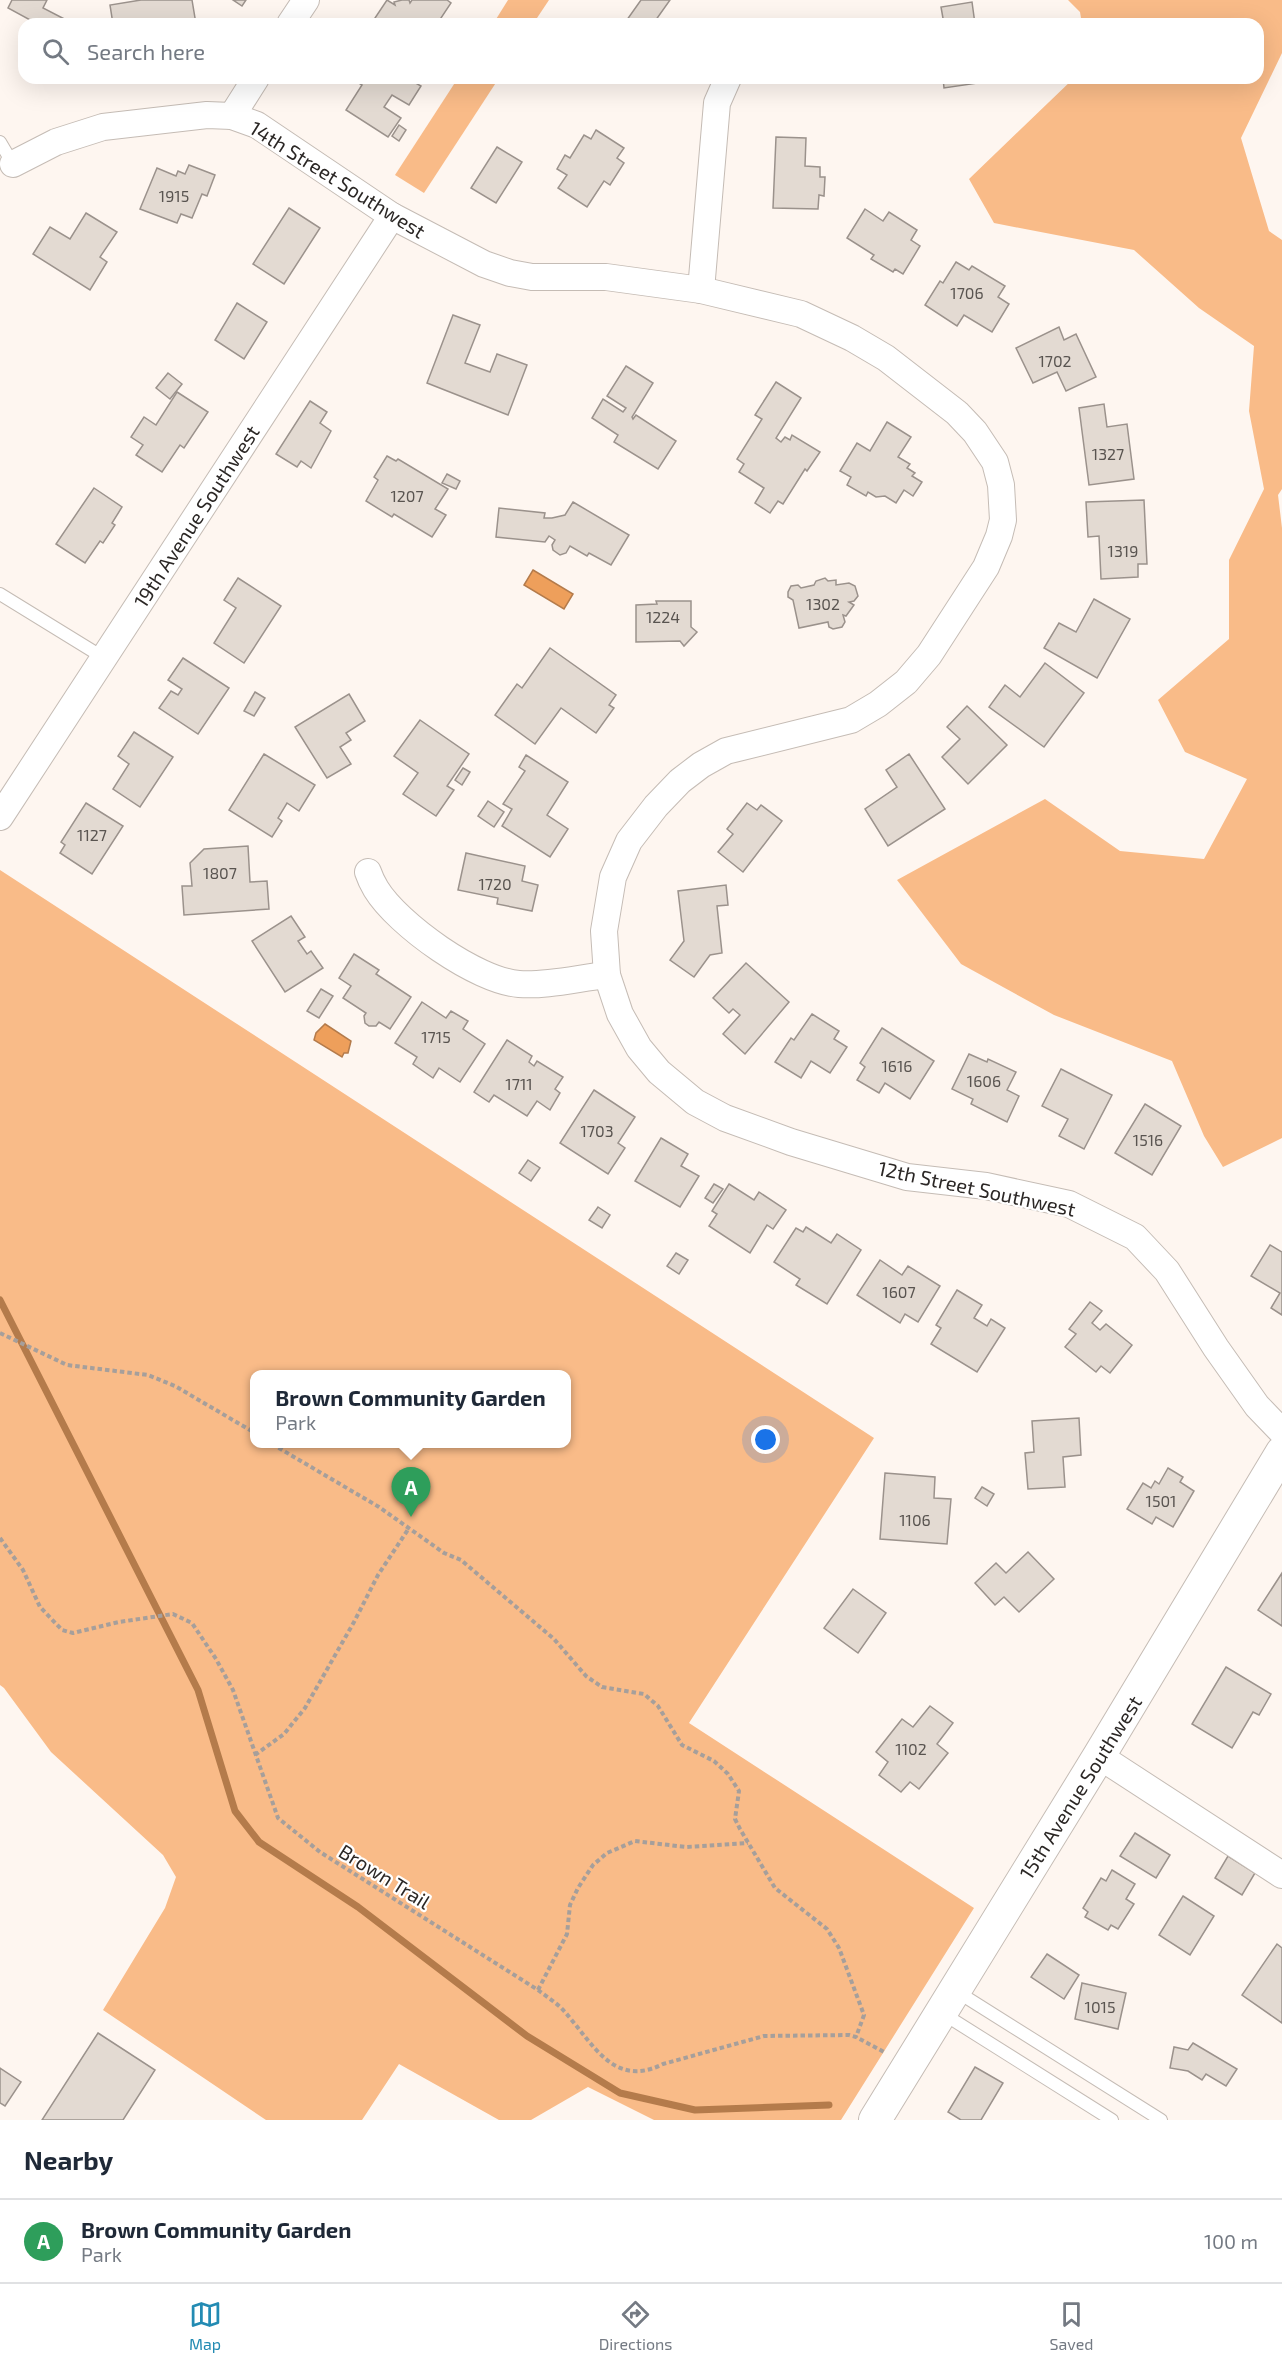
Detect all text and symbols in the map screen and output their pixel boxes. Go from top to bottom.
search box [18,18,1264,84]
icon: search [39,35,72,68]
text: Search here [87,38,205,64]
street label: 14th Street Southwest [246,115,430,243]
house number: 1915 [159,186,189,205]
house number: 1706 [950,283,984,302]
house number: 1702 [1038,351,1072,370]
street label: 19th Avenue Southwest [128,420,264,612]
house number: 1327 [1092,444,1124,463]
house number: 1207 [390,486,424,505]
house number: 1319 [1108,541,1138,560]
house number: 1302 [806,594,840,613]
house number: 1224 [646,607,680,626]
house number: 1127 [77,825,107,844]
house number: 1807 [203,863,237,882]
house number: 1720 [478,874,512,893]
house number: 1715 [421,1027,451,1046]
house number: 1616 [881,1056,913,1075]
house number: 1606 [967,1071,1001,1090]
house number: 1711 [505,1074,533,1093]
house number: 1703 [580,1121,614,1140]
house number: 1516 [1133,1130,1163,1149]
street label: 12th Street Southwest [876,1155,1078,1221]
house number: 1607 [882,1282,916,1301]
popup [250,1370,571,1448]
text: Brown Community Garden [275,1384,546,1410]
text: Park [275,1410,316,1434]
your location [751,1425,780,1454]
pin: A [392,1468,430,1517]
house number: 1501 [1146,1491,1176,1510]
house number: 1106 [899,1510,931,1529]
street label: 15th Avenue Southwest [1014,1691,1146,1883]
house number: 1102 [895,1739,927,1758]
street label: Brown Trail [335,1838,435,1914]
house number: 1015 [1085,1997,1115,2016]
text: Nearby [24,2144,113,2175]
text: Brown Community Garden [81,2216,351,2242]
text: A [37,2229,50,2253]
text: 100 m [1204,2229,1258,2253]
text: Park [81,2242,122,2266]
tab: Map [189,2298,222,2353]
tab: Directions [599,2298,672,2353]
tab: Saved [1050,2298,1093,2353]

